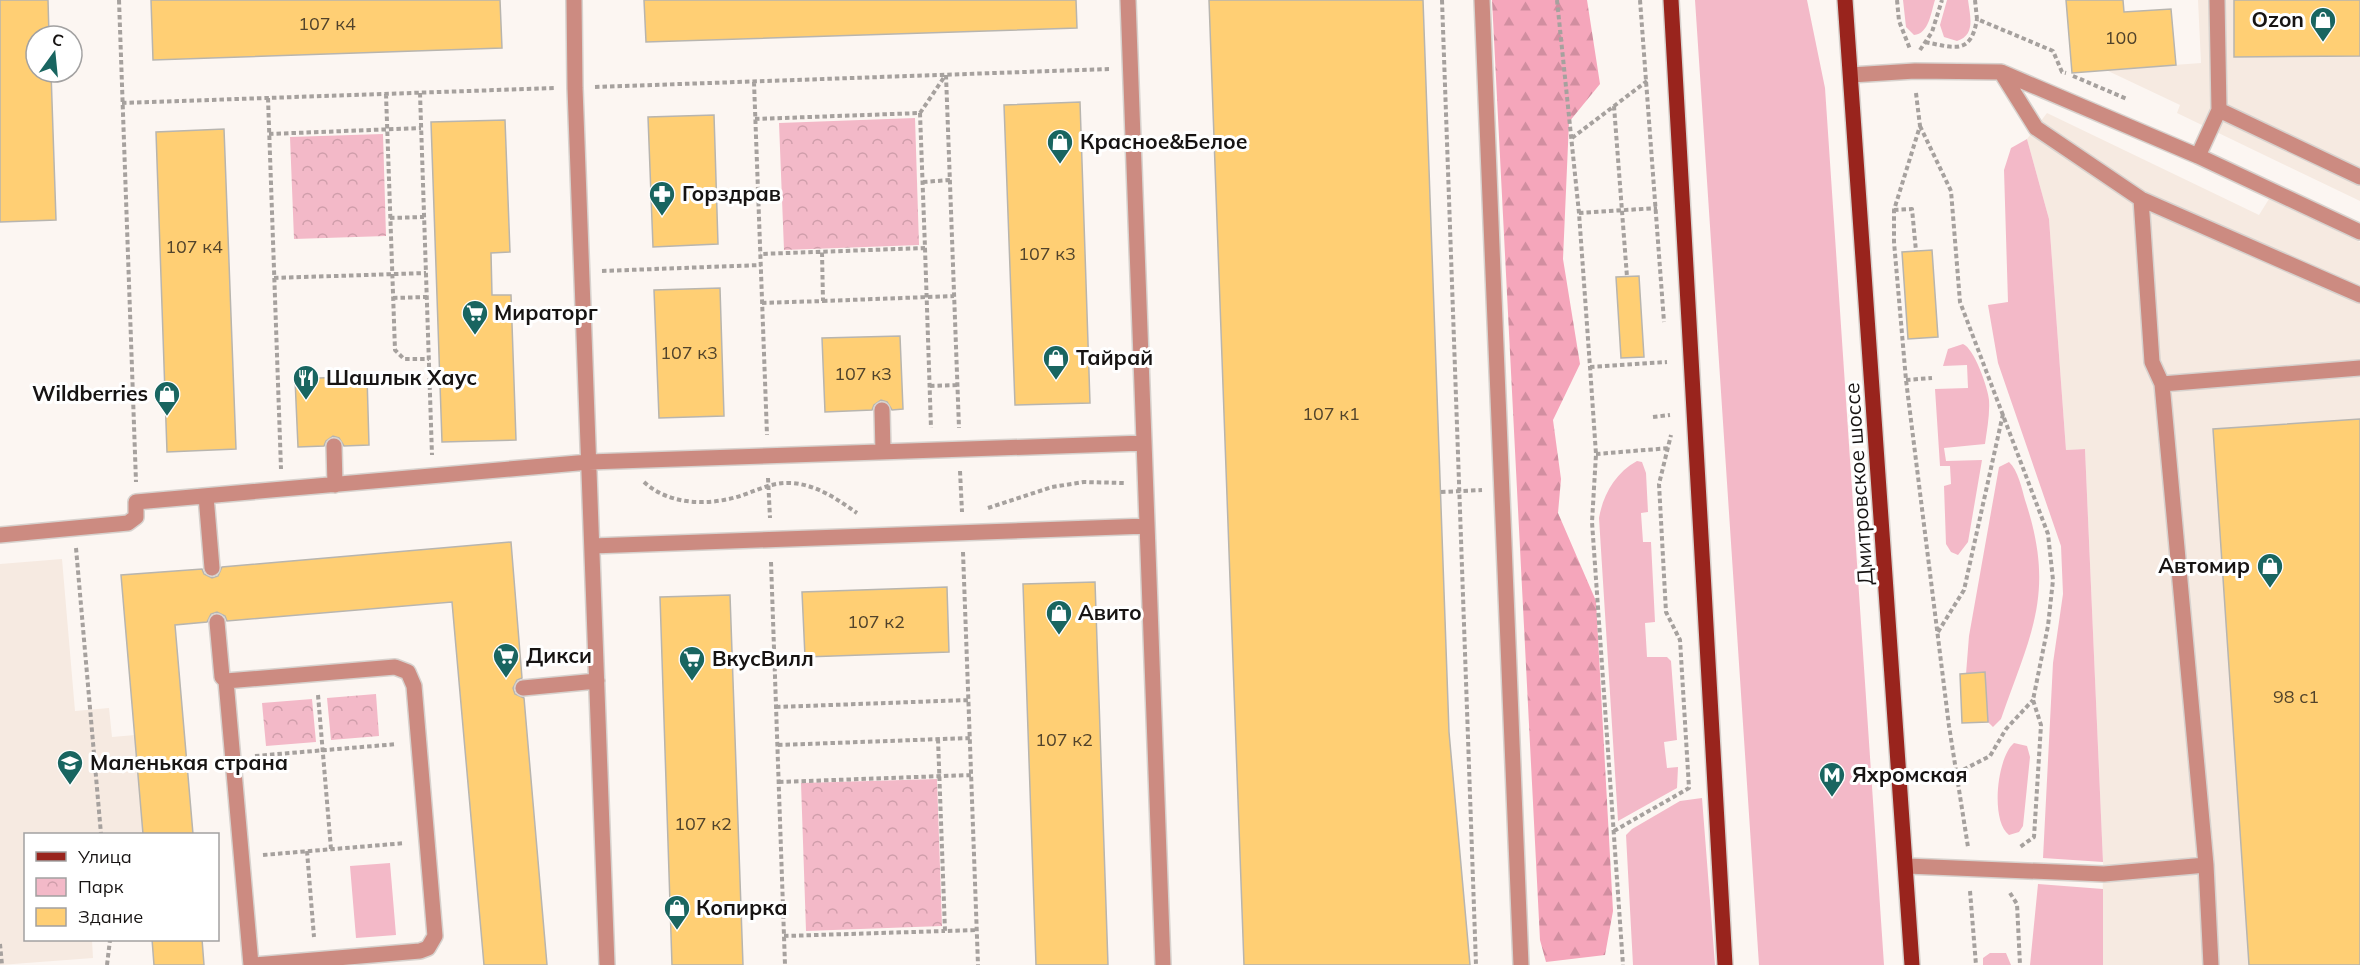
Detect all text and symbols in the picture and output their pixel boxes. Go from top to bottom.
shop icon: Ozon [2308,5,2338,43]
place label: Ozon [2252,6,2304,32]
house number: 107 к4 [298,12,356,35]
north arrow [24,24,84,84]
house number: 100 [2105,26,2137,49]
text: С [50,28,66,51]
shop icon: Красное&Белое [1045,127,1075,165]
place label: Красное&Белое [1080,128,1248,154]
pharmacy icon: Горздрав [647,179,677,217]
place label: Горздрав [682,180,781,206]
house number: 107 к4 [165,235,223,258]
house number: 107 к3 [1018,242,1076,265]
supermarket icon: Мираторг [460,298,490,336]
place label: Мираторг [494,299,598,325]
house number: 107 к3 [660,341,718,364]
shop icon: Тайрай [1041,343,1071,381]
place label: Тайрай [1076,344,1153,370]
house number: 107 к3 [834,362,892,385]
restaurant icon: Шашлык Хаус [291,363,321,401]
place label: Шашлык Хаус [326,364,477,390]
shop icon: Wildberries [152,379,182,417]
place label: Wildberries [32,380,148,406]
street label: Дмитровское шоссе [1838,382,1878,586]
house number: 107 к1 [1302,402,1360,425]
shop icon: Автомир [2255,551,2285,589]
place label: Автомир [2158,552,2250,578]
shop icon: Авито [1044,598,1074,636]
place label: Авито [1078,599,1142,625]
house number: 107 к2 [847,610,905,633]
supermarket icon: Дикси [491,641,521,679]
place label: Дикси [526,642,592,668]
supermarket icon: ВкусВилл [677,644,707,682]
place label: ВкусВилл [712,645,814,671]
house number: 98 с1 [2273,685,2319,708]
house number: 107 к2 [1035,728,1093,751]
school or university icon: Маленькая страна [55,748,85,786]
place label: Маленькая страна [90,749,288,775]
metro station icon: Яхромская [1817,760,1847,798]
place label: Яхромская [1852,761,1967,787]
house number: 107 к2 [674,812,732,835]
legend [24,833,219,941]
text: Улица [77,845,132,868]
text: Парк [78,875,124,898]
shop icon: Копирка [662,893,692,931]
place label: Копирка [696,894,787,920]
text: Здание [78,905,143,928]

